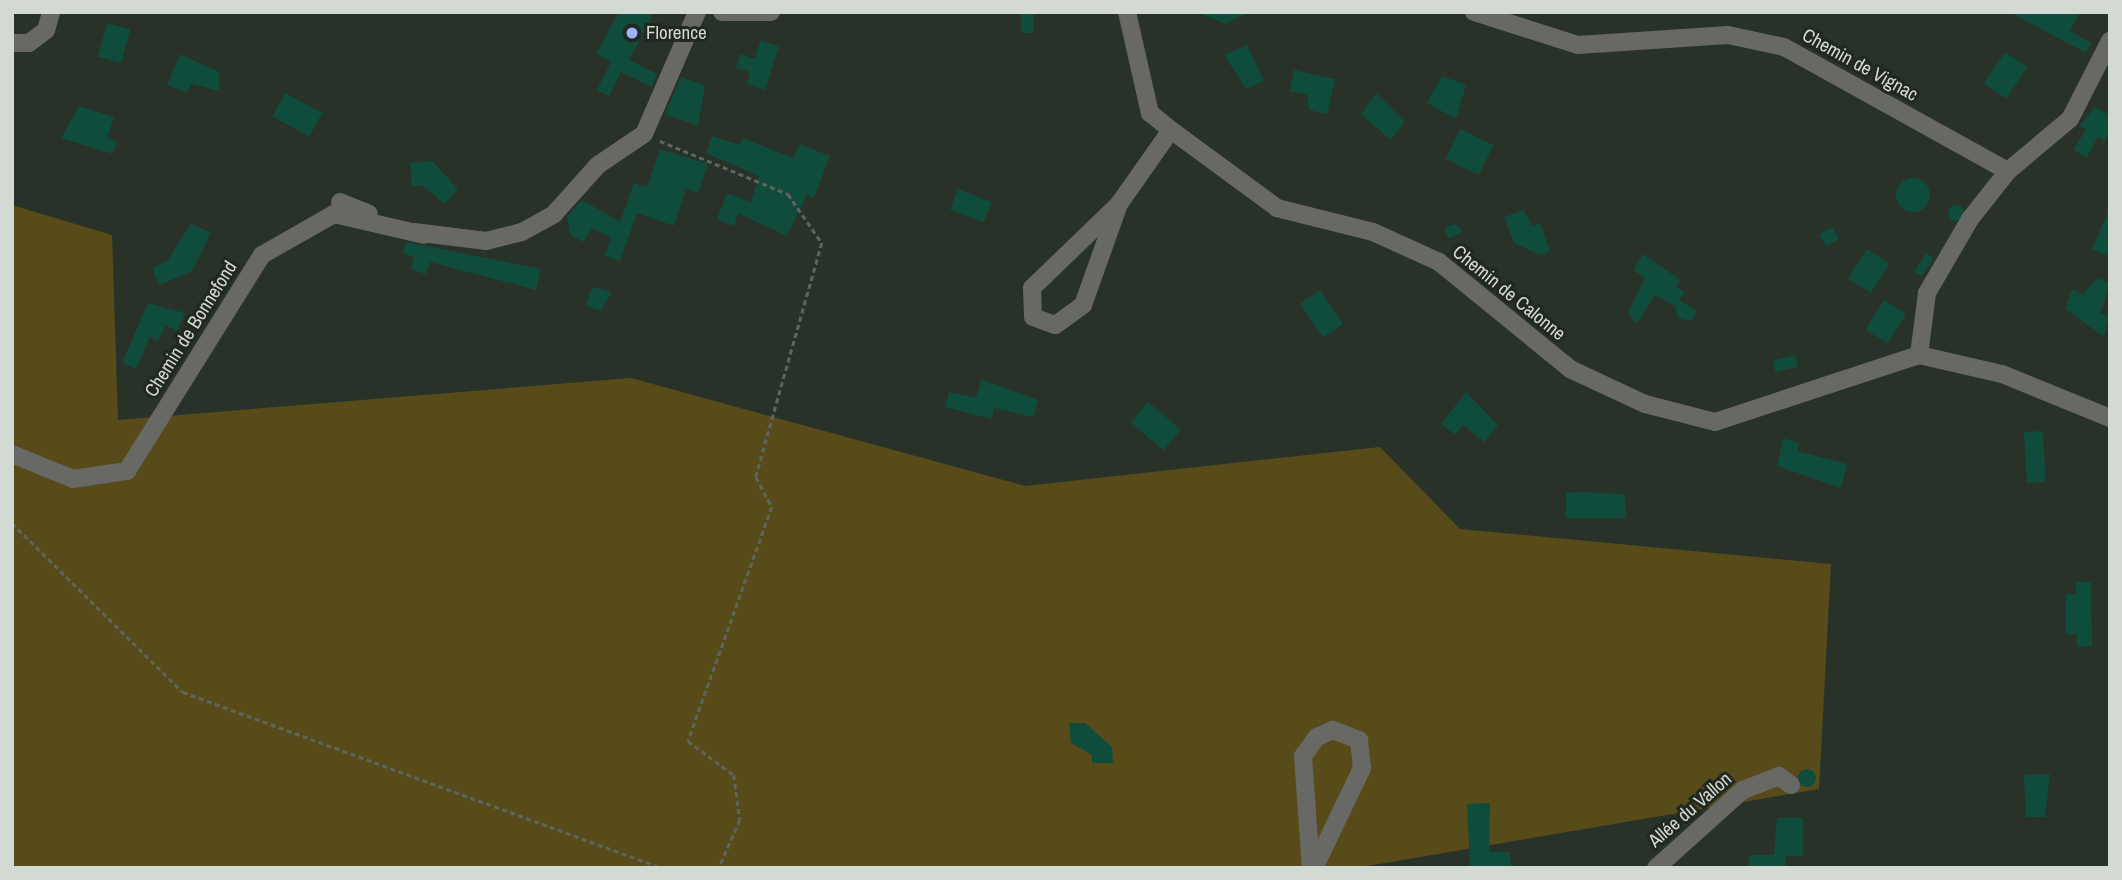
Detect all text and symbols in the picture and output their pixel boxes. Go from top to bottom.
place label: Florence [646,22,707,44]
street label: Chemin de Vignac [1798,24,1922,106]
marker: Florence [624,25,640,41]
street label: Chemin de Calonne [1448,241,1570,345]
street label: Chemin de Bonnefond [140,257,242,401]
street label: Allée du Vallon [1644,768,1736,852]

